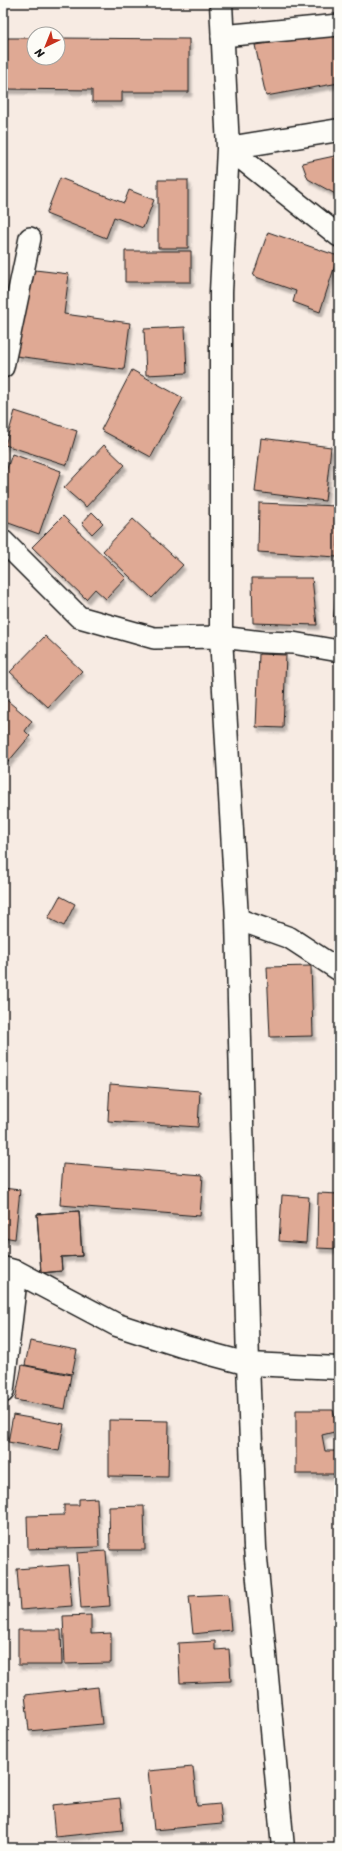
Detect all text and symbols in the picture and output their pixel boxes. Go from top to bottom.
north arrow [26,26,66,66]
text: N [30,43,50,63]

